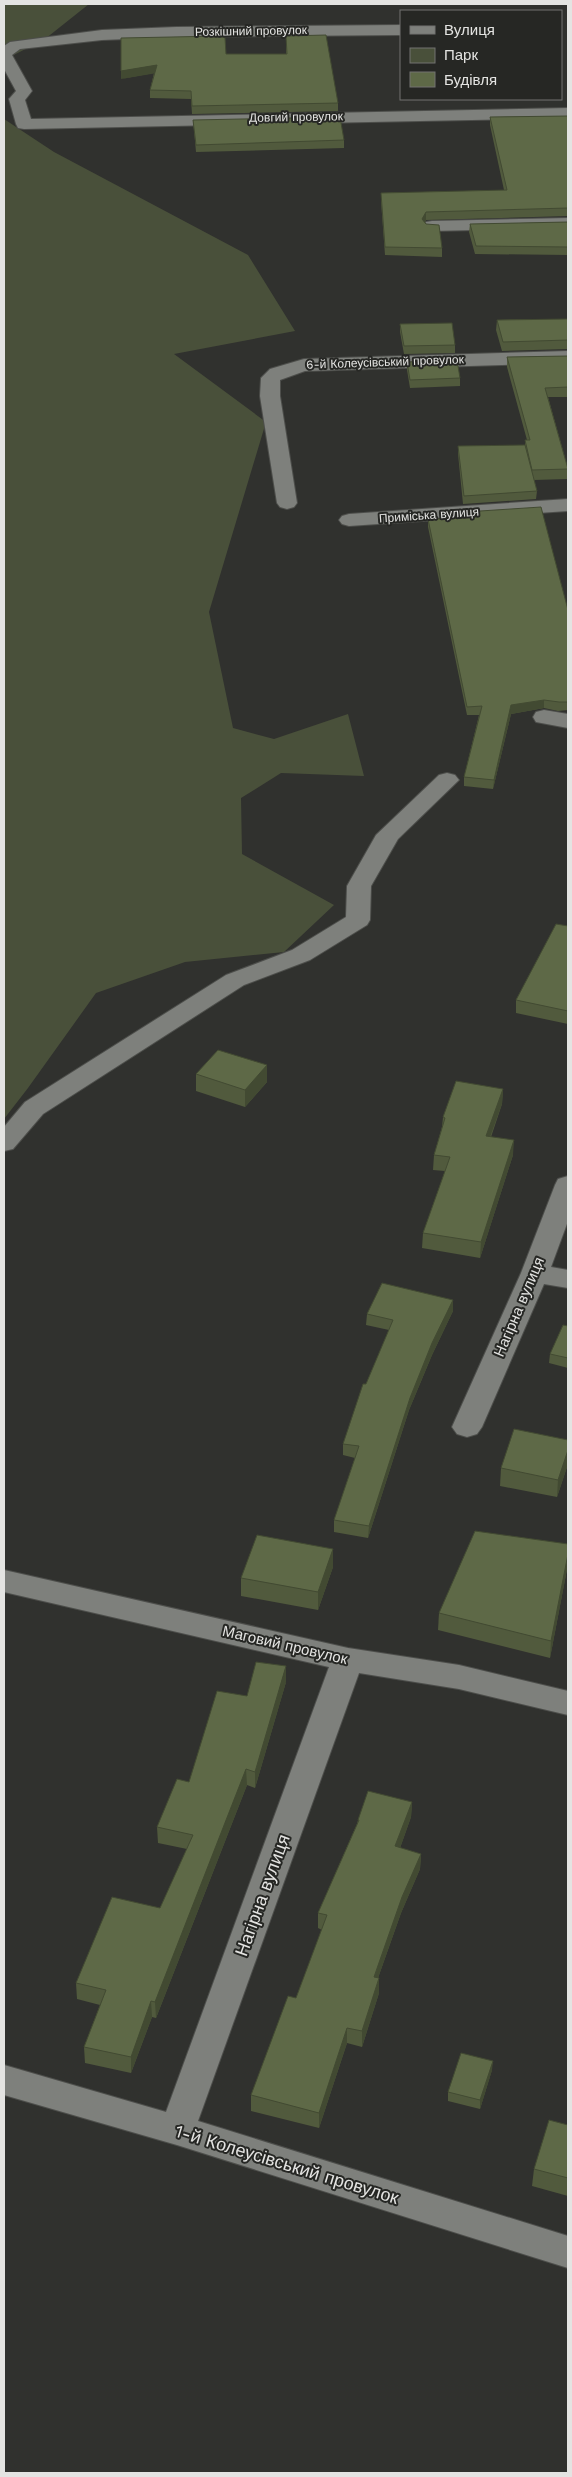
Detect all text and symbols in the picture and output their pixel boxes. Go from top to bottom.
legend [400,10,562,100]
text: Вулиця [444,21,495,39]
street label: Розкішний провулок [195,23,308,39]
text: Парк [444,46,478,64]
text: Будівля [444,71,497,89]
street label: Довгий провулок [249,109,344,125]
street label: 6-й Колеусівський провулок [306,352,465,372]
street label: Приміська вулиця [378,505,480,525]
street label: Нагірна вулиця [490,1254,548,1360]
street label: Маговий провулок [221,1622,350,1668]
street label: Нагірна вулиця [230,1831,294,1959]
street label: 1-й Колеусівський провулок [173,2120,401,2208]

